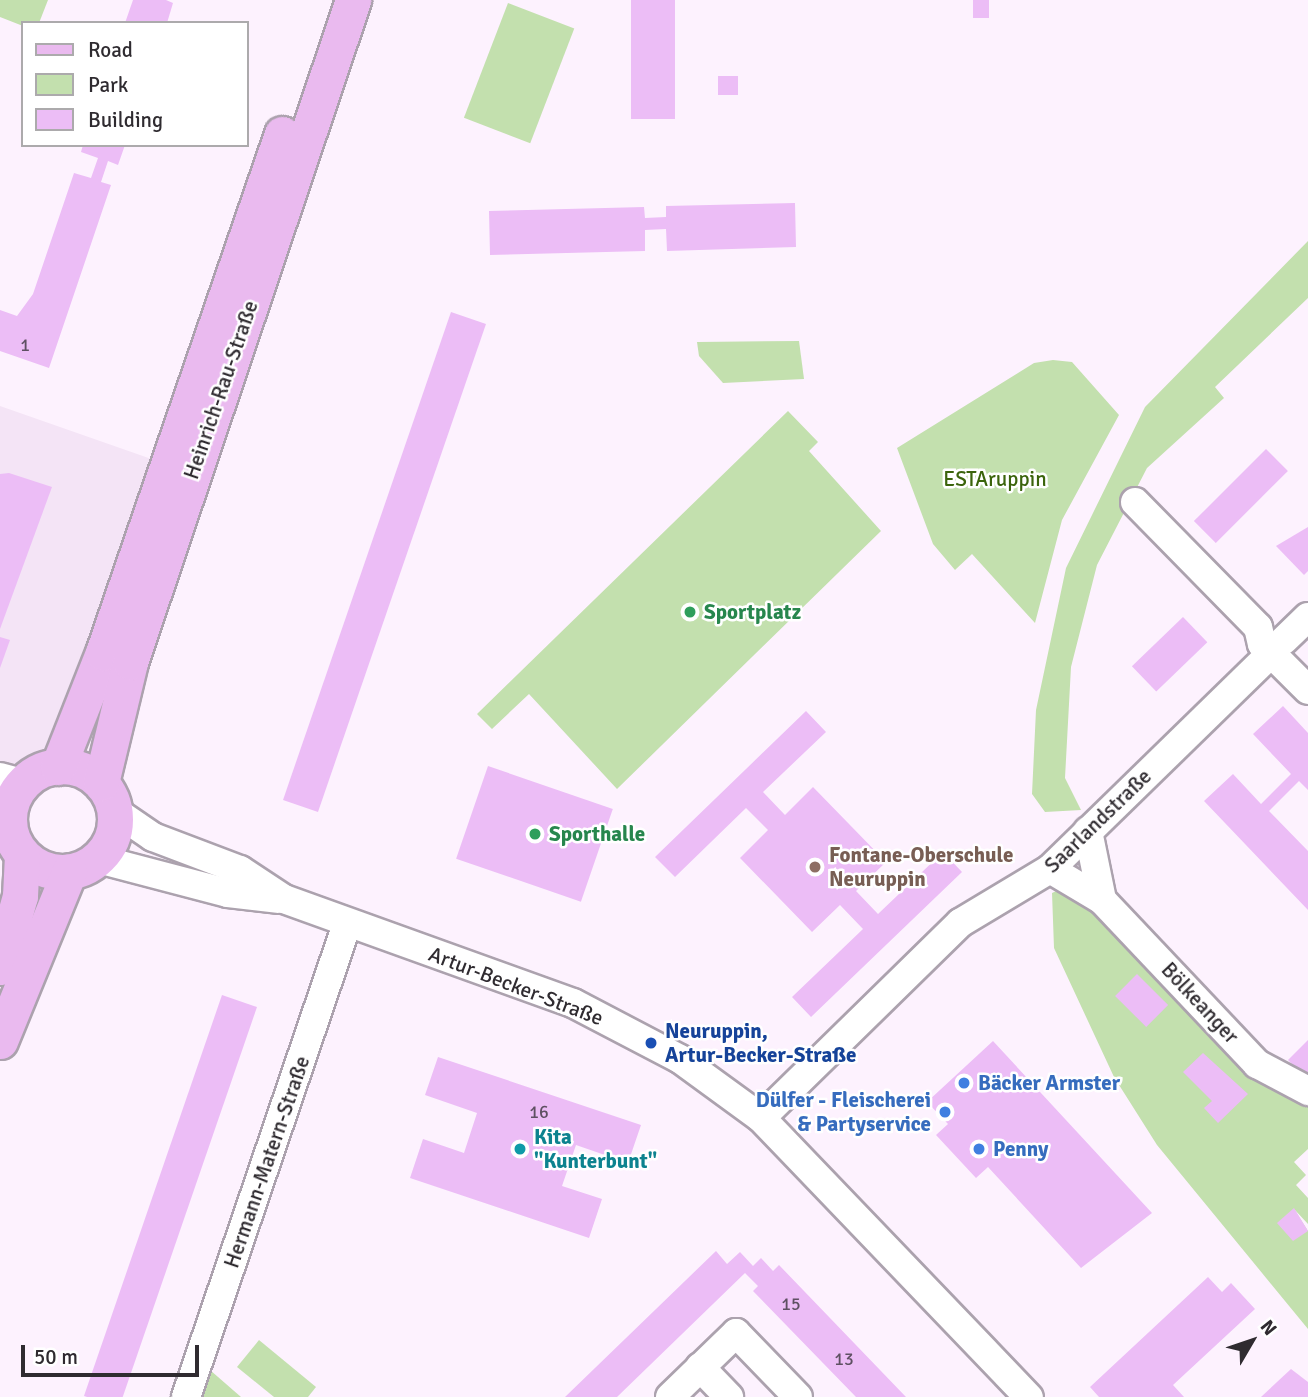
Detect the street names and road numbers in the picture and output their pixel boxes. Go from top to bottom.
street label: Heinrich-Rau-Straße [179,297,263,483]
street label: Saarlandstraße [1039,764,1157,878]
street label: Artur-Becker-Straße [425,941,607,1031]
street label: Bölkeanger [1156,957,1244,1049]
street label: Hermann-Matern-Straße [219,1053,315,1271]

